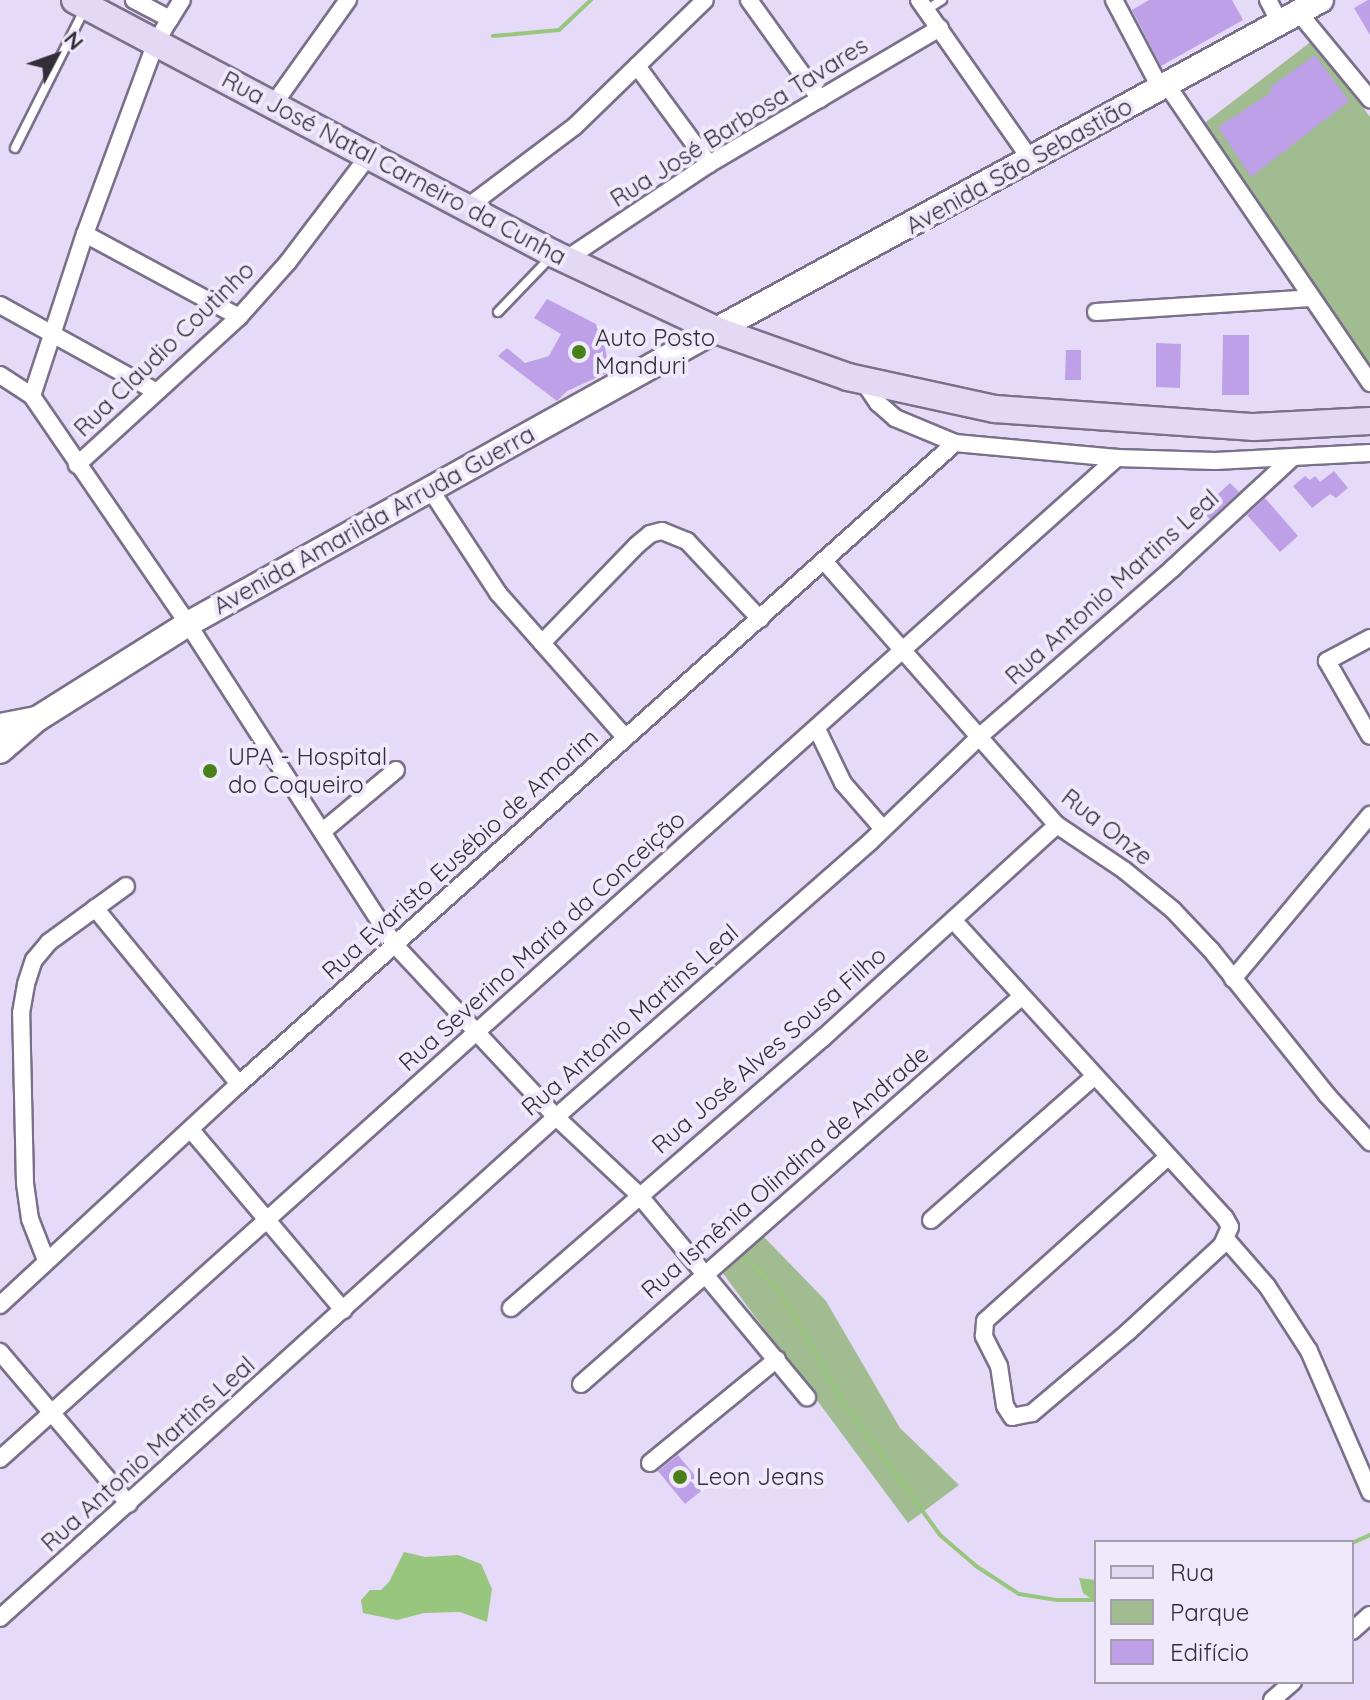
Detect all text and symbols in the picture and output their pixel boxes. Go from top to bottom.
north arrow [16,16,96,96]
text: N [58,25,90,56]
street label: Rua José Barbosa Tavares [605,31,873,213]
street label: Rua José Natal Carneiro da Cunha [217,65,571,271]
street label: Avenida São Sebastião [901,92,1137,240]
street label: Rua Claudio Coutinho [68,255,260,443]
place label: Auto Posto Manduri [595,324,715,380]
marker: Auto Posto Manduri [570,343,588,361]
street label: Avenida Amarilda Arruda Guerra [208,419,540,621]
street label: Rua Antonio Martins Leal [999,483,1225,691]
street label: Rua Evaristo Eusébio de Amorim [316,722,604,986]
place label: UPA - Hospital do Coqueiro [228,743,387,799]
marker: UPA - Hospital do Coqueiro [199,760,221,782]
street label: Rua Onze [1056,783,1158,871]
street label: Rua Severino Maria da Conceição [393,805,691,1077]
street label: Rua Antonio Martins Leal [516,918,744,1122]
street label: Rua José Alves Sousa Filho [646,940,892,1160]
street label: Rua Ismênia Olindina de Andrade [635,1039,935,1305]
street label: Rua Antonio Martins Leal [35,1350,261,1558]
place label: Leon Jeans [696,1463,824,1491]
marker: Leon Jeans [671,1468,689,1486]
legend [1094,1540,1354,1684]
text: Rua [1170,1557,1214,1587]
text: Parque [1170,1597,1249,1627]
text: Edifício [1170,1637,1249,1667]

